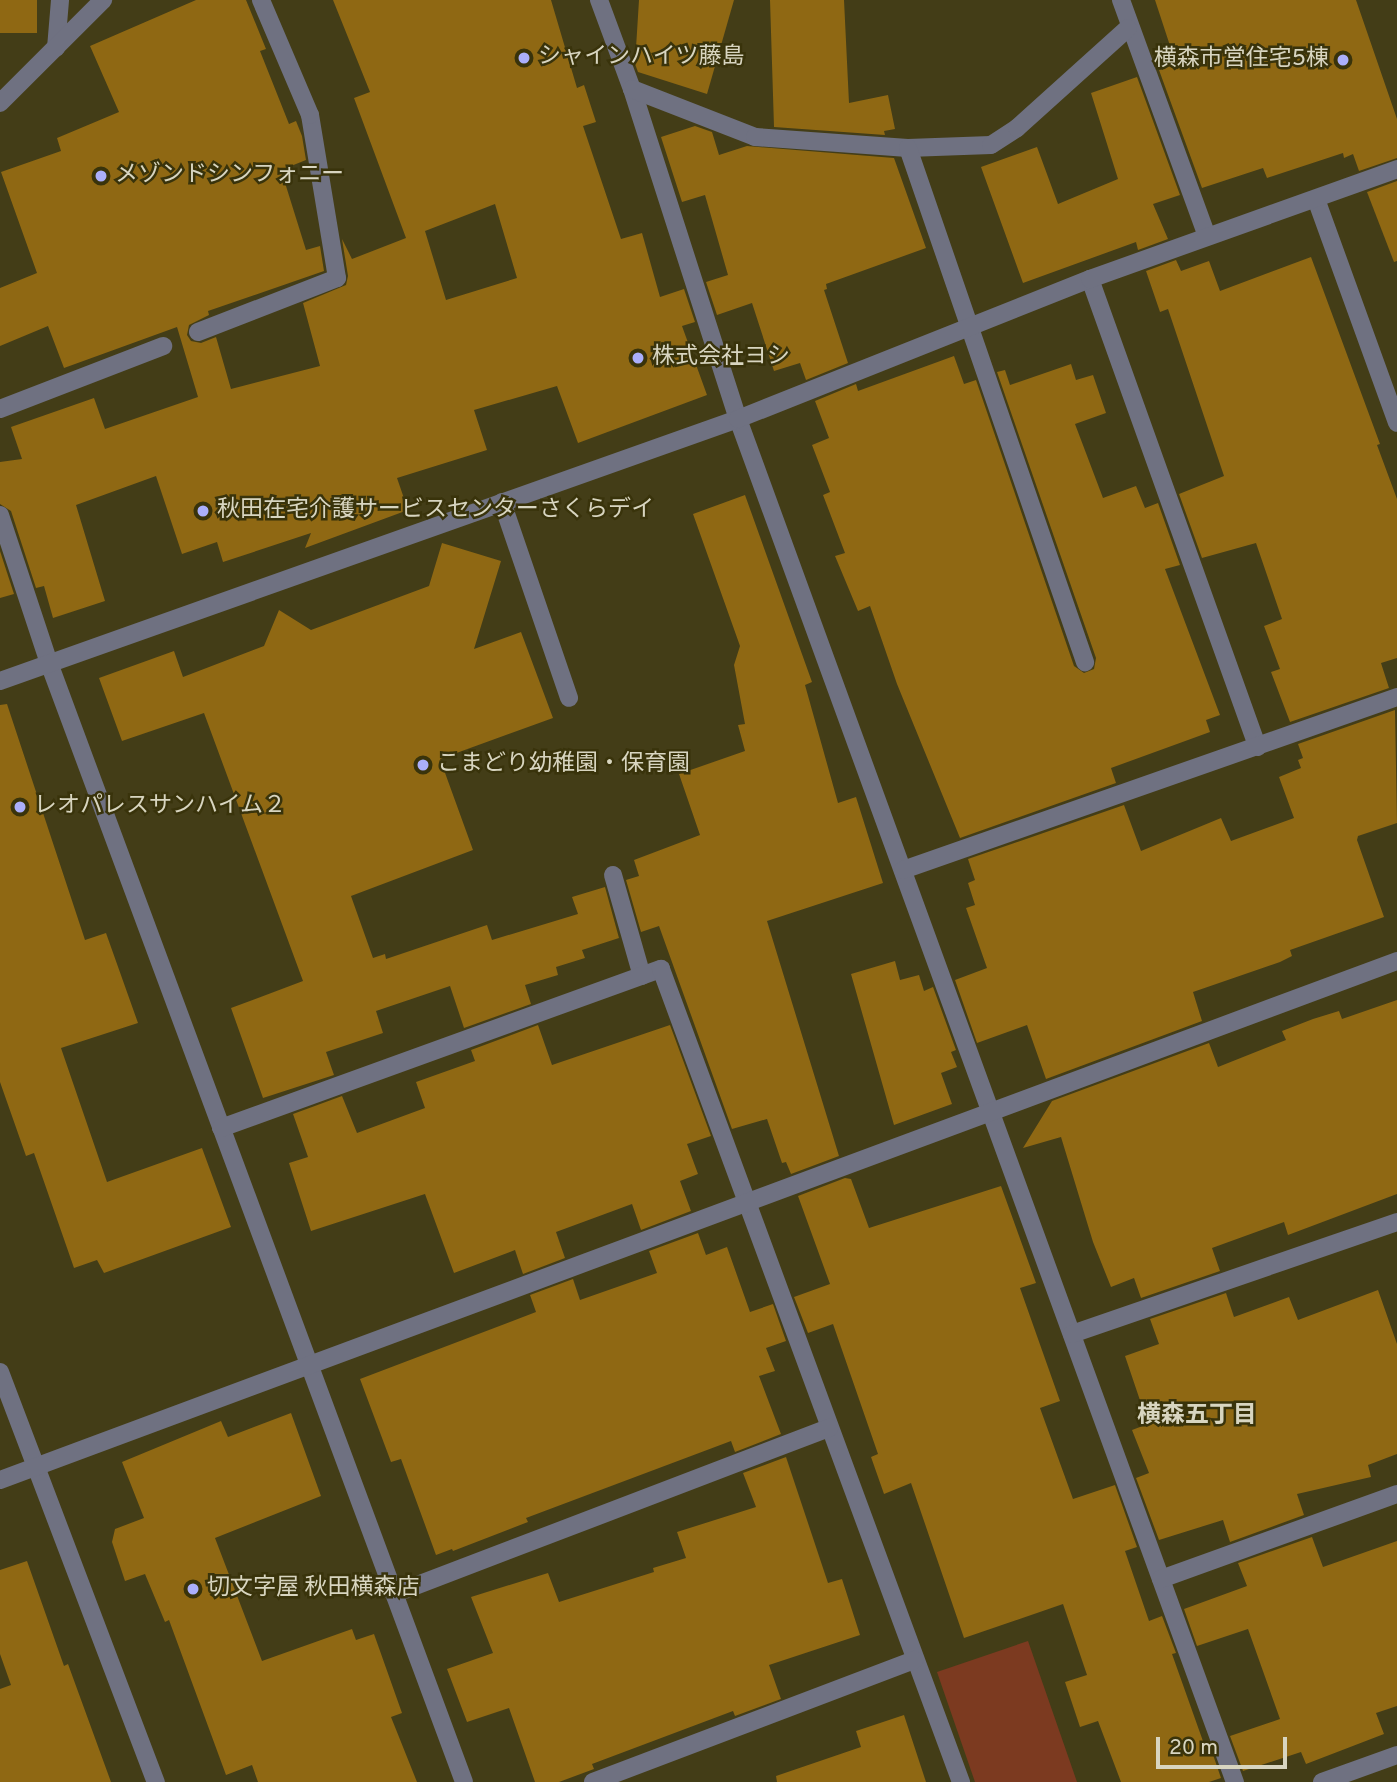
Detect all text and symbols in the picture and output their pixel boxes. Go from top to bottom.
place label: シャインハイツ藤島 [538,44,745,72]
place label: 横森市営住宅5棟 [1154,46,1329,74]
marker: シャインハイツ藤島 [516,50,532,66]
marker: 横森市営住宅5棟 [1335,52,1351,68]
place label: メゾンドシンフォニー [115,162,345,190]
marker: メゾンドシンフォニー [93,168,109,184]
place label: 株式会社ヨシ [652,344,790,372]
marker: 株式会社ヨシ [630,350,646,366]
place label: 秋田在宅介護サービスセンターさくらデイ [217,497,654,525]
marker: 秋田在宅介護サービスセンターさくらデイ [195,503,211,519]
place label: こまどり幼稚園・保育園 [437,751,690,779]
marker: こまどり幼稚園・保育園 [415,757,431,773]
place label: レオパレスサンハイム２ [34,793,287,821]
marker: レオパレスサンハイム２ [12,799,28,815]
district label: 横森五丁目 [1137,1403,1257,1431]
place label: 切文字屋 秋田横森店 [207,1575,419,1603]
marker: 切文字屋 秋田横森店 [185,1581,201,1597]
scale bar [1159,1722,1290,1766]
text: 20 m [1169,1735,1218,1762]

